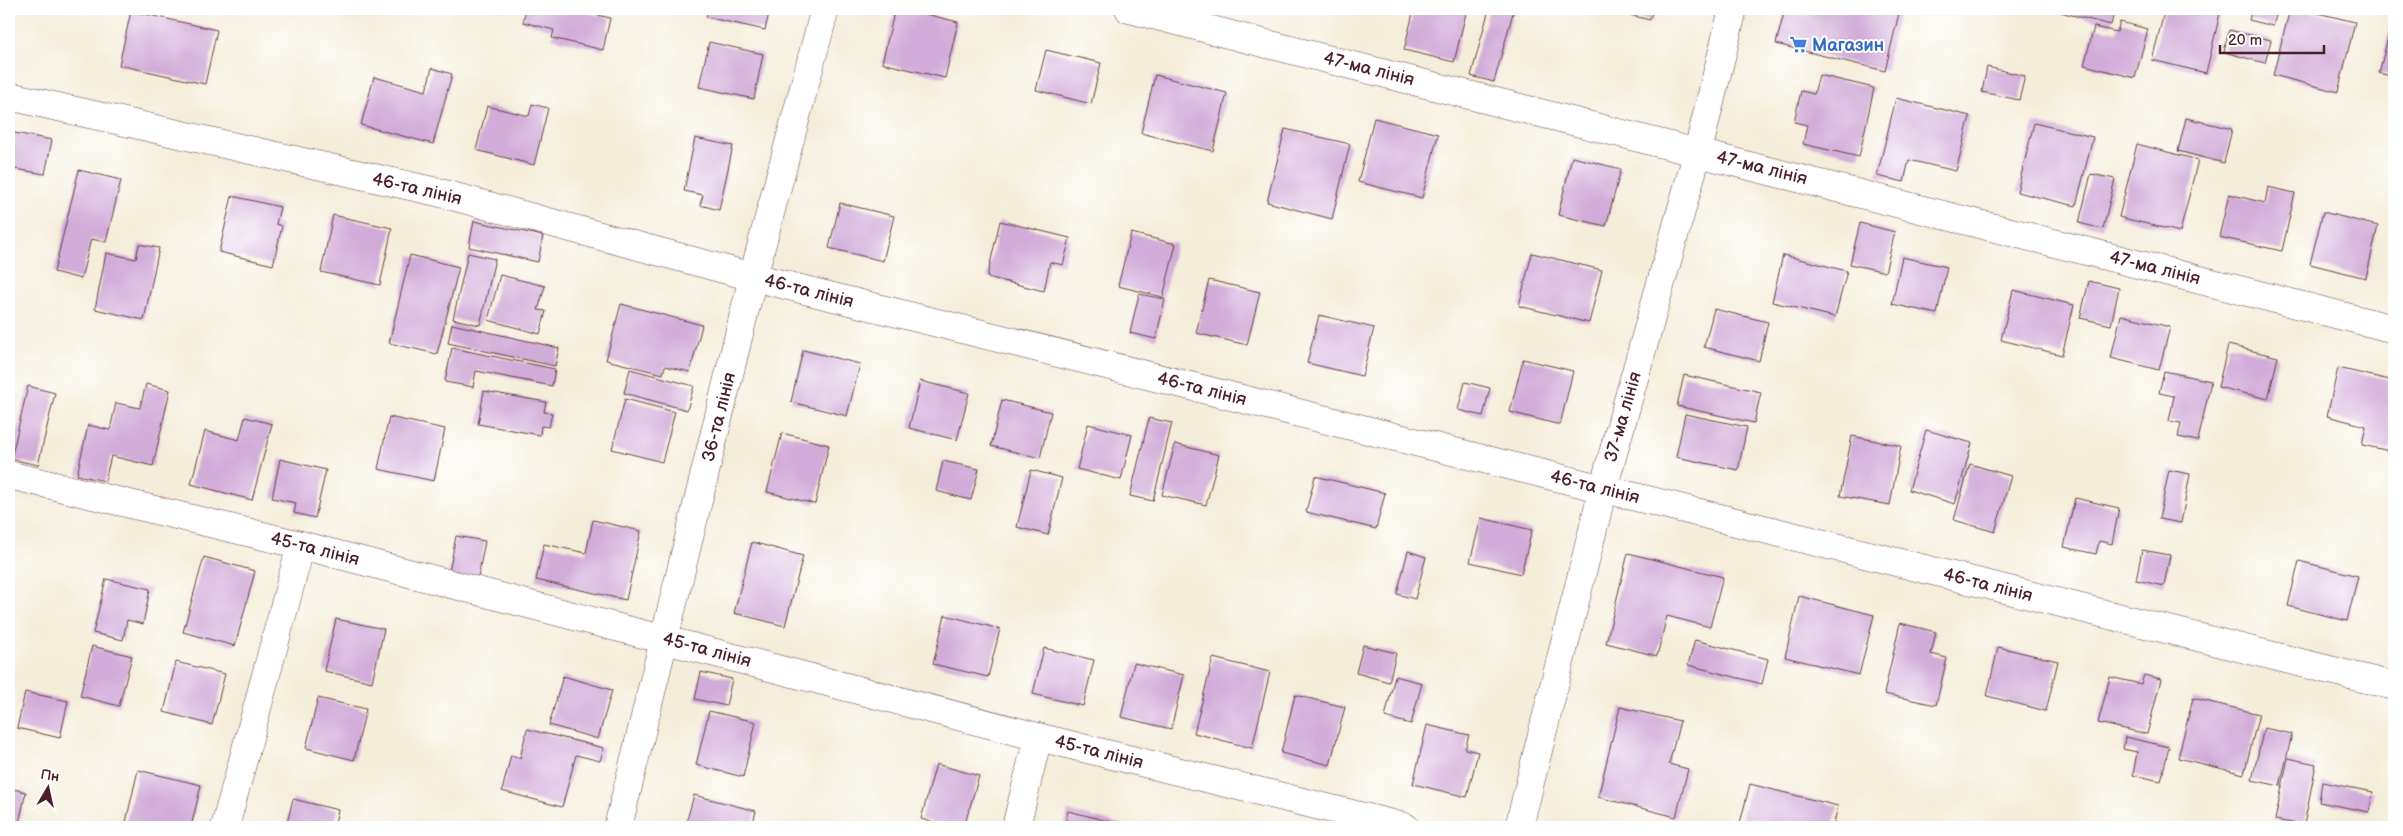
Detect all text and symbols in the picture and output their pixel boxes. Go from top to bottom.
scale bar [2220,22,2324,54]
text: 20 m [2228,31,2262,50]
supermarket icon: Магазин [1788,35,1808,55]
place label: Магазин [1812,35,1884,56]
street label: 47-ма лінія [1321,48,1417,90]
street label: 47-ма лінія [1714,147,1810,189]
street label: 46-та лінія [370,168,464,210]
street label: 47-ма лінія [2107,247,2203,289]
street label: 46-та лінія [762,270,856,312]
street label: 46-та лінія [1155,368,1249,410]
street label: 37-ма лінія [1600,369,1646,465]
street label: 36-та лінія [698,370,740,464]
street label: 46-та лінія [1548,466,1642,508]
street label: 45-та лінія [268,528,362,570]
street label: 46-та лінія [1941,564,2035,606]
street label: 45-та лінія [660,628,754,672]
street label: 45-та лінія [1052,731,1146,773]
north arrow [22,764,72,814]
text: Пн [39,766,61,786]

